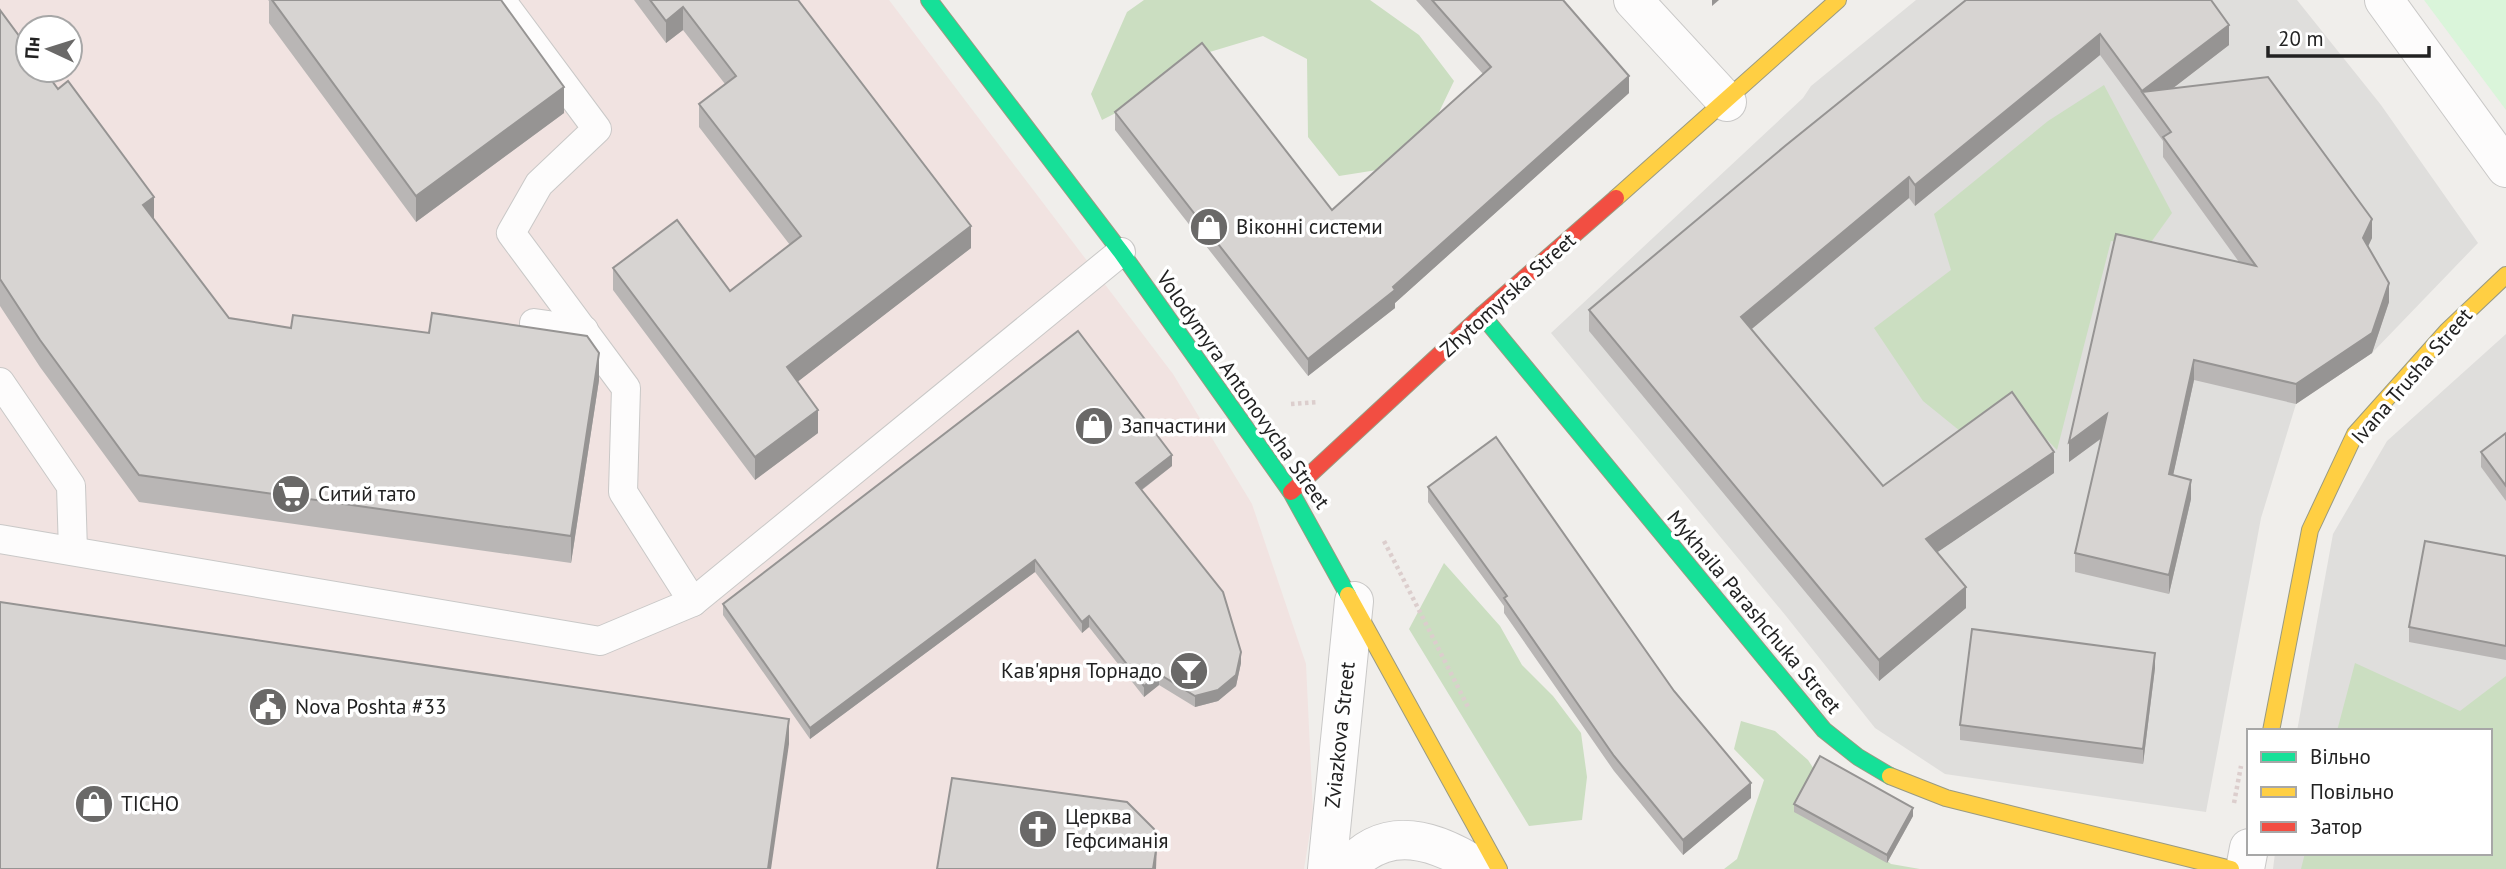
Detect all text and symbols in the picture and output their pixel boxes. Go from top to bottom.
north arrow [14,14,84,84]
scale bar [2268,14,2429,58]
text: 20 m [2278,25,2324,52]
text: Пн [19,36,45,60]
shop icon: Віконні системи [1188,206,1230,248]
place label: Віконні системи [1236,213,1383,240]
street label: Zhytomyrska Street [1434,227,1581,363]
street label: Volodymyra Antonovycha Street [1150,265,1336,514]
street label: Ivana Trusha Street [2345,302,2478,449]
shop icon: Запчастини [1073,405,1115,447]
place label: Запчастини [1121,412,1226,439]
supermarket icon: Ситий тато [270,473,312,515]
place label: Ситий тато [318,480,416,507]
street label: Mykhaila Parashchuka Street [1661,504,1847,719]
bar icon: Кав'ярня Торнадо [1168,650,1210,692]
place label: Кав'ярня Торнадо [1001,657,1162,684]
street label: Zviazkova Street [1318,660,1361,809]
public building icon: Nova Poshta #33 [247,686,289,728]
place label: Nova Poshta #33 [295,693,446,720]
legend [2247,729,2492,855]
text: Вільно [2310,743,2371,770]
text: Повільно [2310,778,2394,805]
shop icon: ТІСНО [73,783,115,825]
place label: ТІСНО [121,790,179,817]
place label: Церква Гефсиманія [1065,803,1169,854]
church icon: Церква Гефсиманія [1017,808,1059,850]
text: Затор [2310,813,2362,840]

